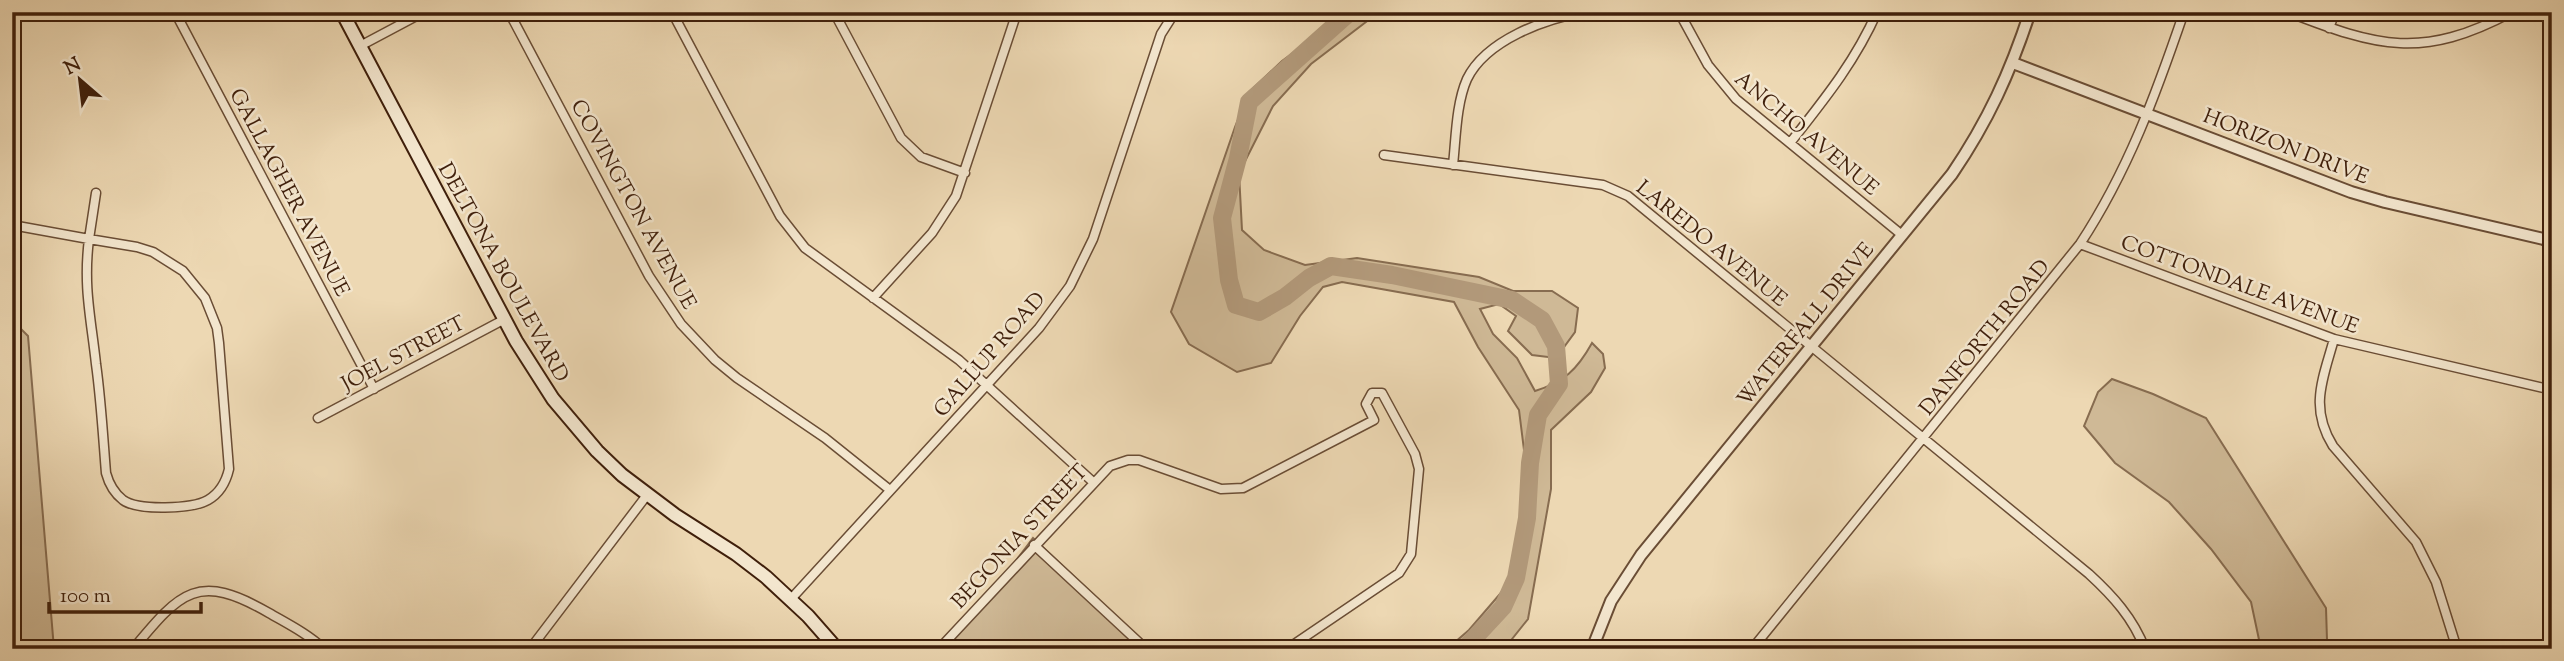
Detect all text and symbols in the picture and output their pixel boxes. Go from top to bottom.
north arrow [46,46,116,116]
text: N [60,52,86,83]
street label: ANCHO AVENUE [1727,65,1885,204]
street label: GALLAGHER AVENUE [221,84,356,303]
street label: COVINGTON AVENUE [562,94,703,316]
street label: HORIZON DRIVE [2198,102,2373,193]
street label: DELTONA BOULEVARD [429,158,575,388]
street label: LAREDO AVENUE [1629,174,1793,315]
street label: COTTONDALE AVENUE [2116,229,2363,343]
street label: WATERFALL DRIVE [1731,236,1882,414]
street label: DANFORTH ROAD [1913,254,2058,423]
street label: GALLUP ROAD [928,286,1053,425]
street label: JOEL STREET [336,309,471,400]
street label: BEGONIA STREET [945,458,1096,616]
scale bar [49,570,201,614]
text: 100 m [60,582,111,612]

